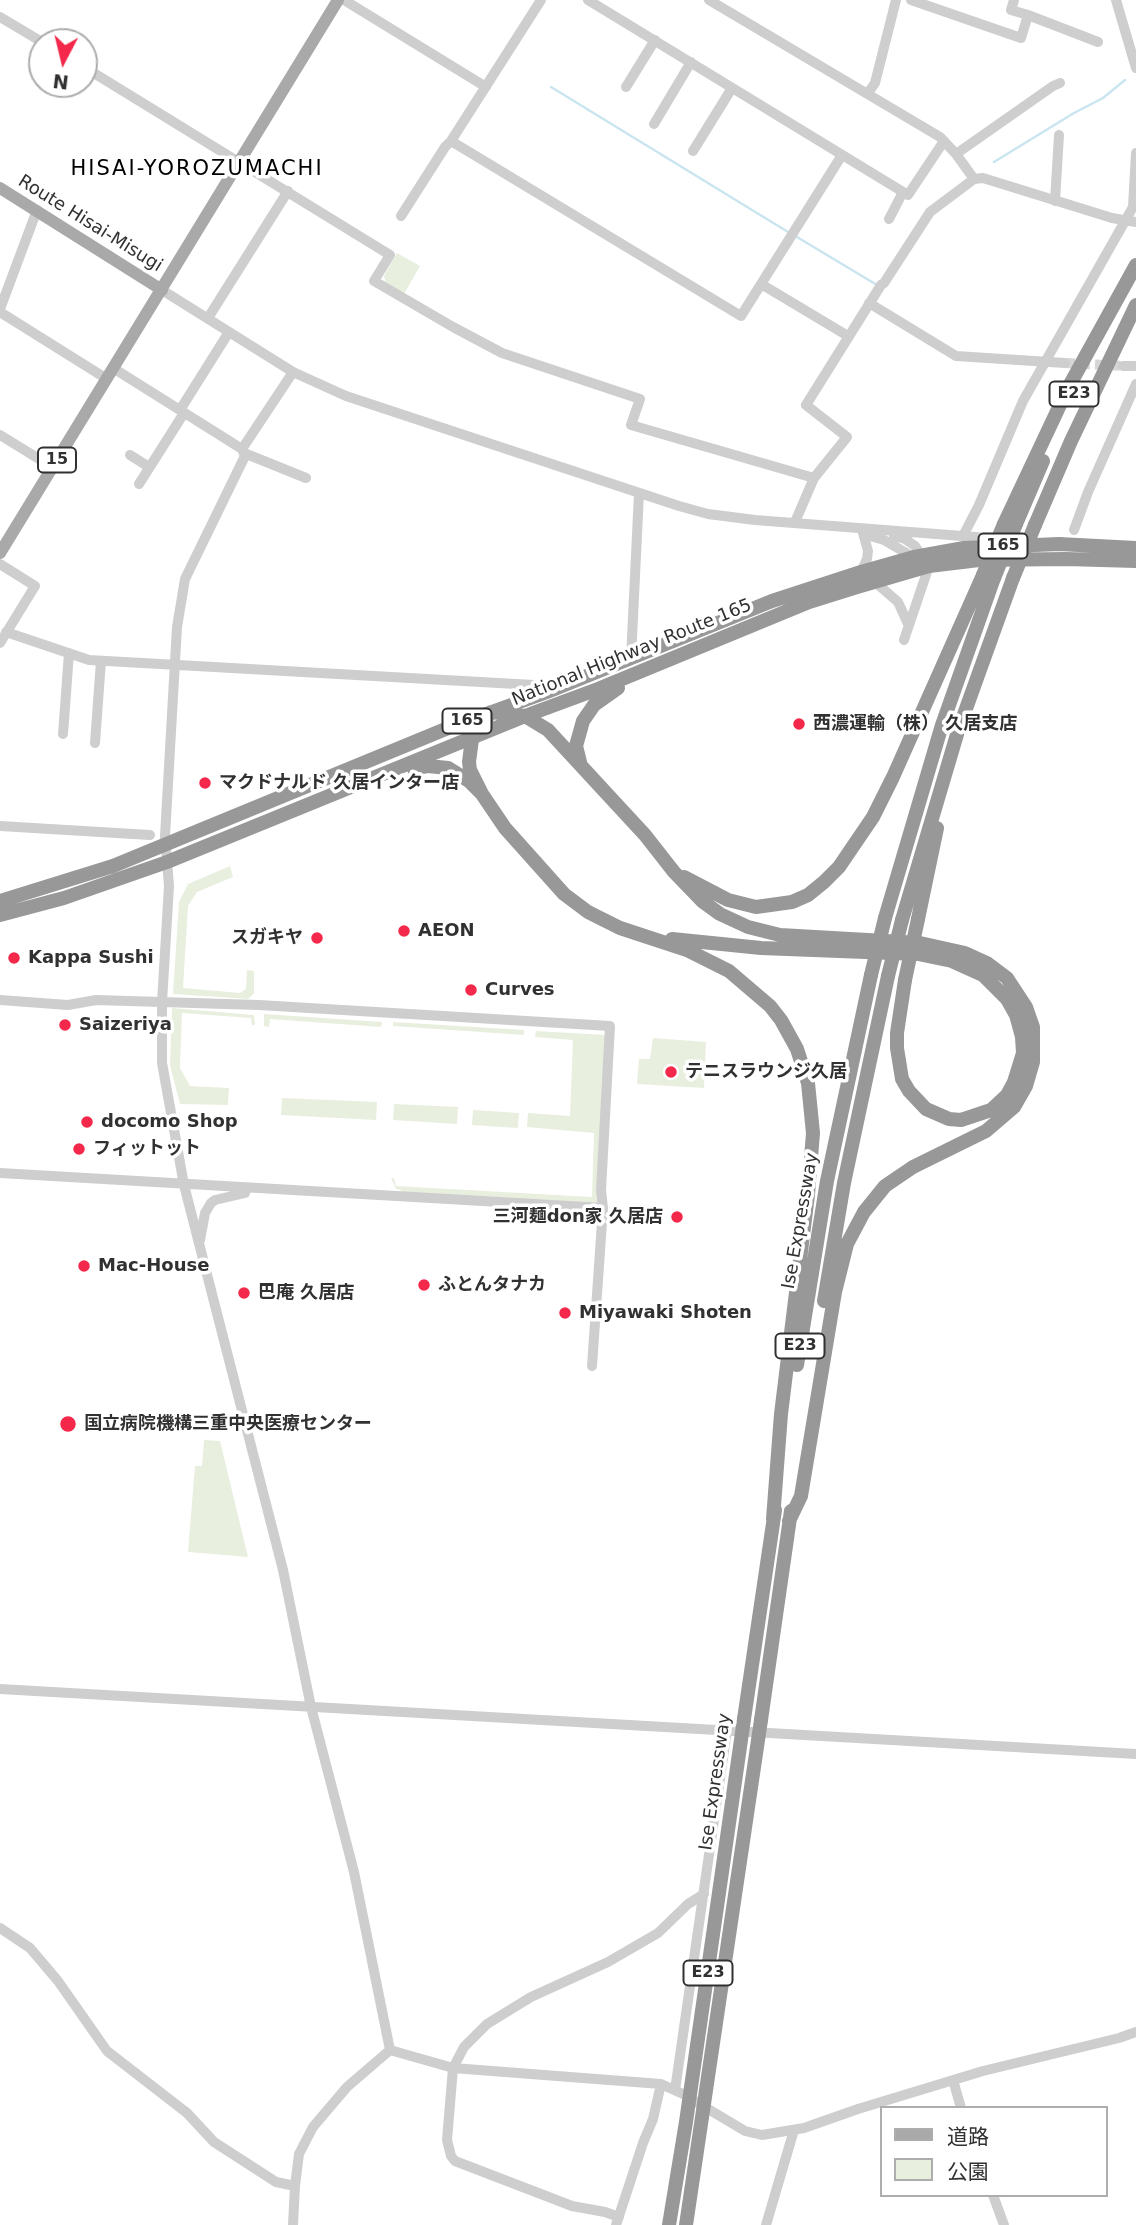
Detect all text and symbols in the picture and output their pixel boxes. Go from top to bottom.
north arrow [28,28,98,98]
text: N [51,70,70,94]
district label: HISAI-YOROZUMACHI [73,157,321,183]
street label: Route Hisai-Misugi [14,171,166,277]
road number: E23 [1050,382,1098,406]
road number: 15 [38,447,76,472]
road number: 165 [978,534,1028,558]
street label: National Highway Route 165 [509,595,755,711]
road number: 165 [442,708,491,734]
place label: 西濃運輸（株） 久居支店 [813,713,1017,735]
marker: 西濃運輸（株） 久居支店 [791,716,807,732]
place label: マクドナルド 久居インター店 [219,772,459,794]
marker: マクドナルド 久居インター店 [197,775,213,791]
place label: AEON [418,920,475,942]
marker: AEON [396,923,412,939]
place label: スガキヤ [231,927,303,949]
marker: スガキヤ [309,930,325,946]
place label: Kappa Sushi [28,947,154,969]
marker: Kappa Sushi [6,950,22,966]
place label: Curves [485,979,555,1001]
marker: Curves [463,982,479,998]
place label: Saizeriya [79,1014,172,1036]
marker: Saizeriya [57,1017,73,1033]
place label: テニスラウンジ久居 [685,1061,847,1083]
marker: テニスラウンジ久居 [663,1064,679,1080]
place label: docomo Shop [101,1111,238,1133]
marker: docomo Shop [79,1114,95,1130]
place label: フィットット [93,1138,201,1160]
marker: フィットット [71,1141,87,1157]
street label: Ise Expressway [778,1151,824,1291]
place label: 三河麺don家 久居店 [493,1206,663,1228]
marker: 三河麺don家 久居店 [669,1209,685,1225]
place label: Mac-House [98,1255,209,1277]
marker: Mac-House [76,1258,92,1274]
place label: ふとんタナカ [438,1274,546,1296]
marker: ふとんタナカ [416,1277,432,1293]
place label: 巴庵 久居店 [258,1282,354,1304]
marker: 巴庵 久居店 [236,1285,252,1301]
place label: Miyawaki Shoten [579,1302,752,1324]
marker: Miyawaki Shoten [557,1305,573,1321]
road number: E23 [776,1334,824,1358]
place label: 国立病院機構三重中央医療センター [84,1413,372,1435]
marker: 国立病院機構三重中央医療センター [58,1414,78,1434]
street label: Ise Expressway [696,1712,736,1852]
road number: E23 [684,1960,732,1985]
legend [880,2106,1108,2197]
text: 道路 [947,2125,989,2149]
text: 公園 [947,2160,989,2184]

